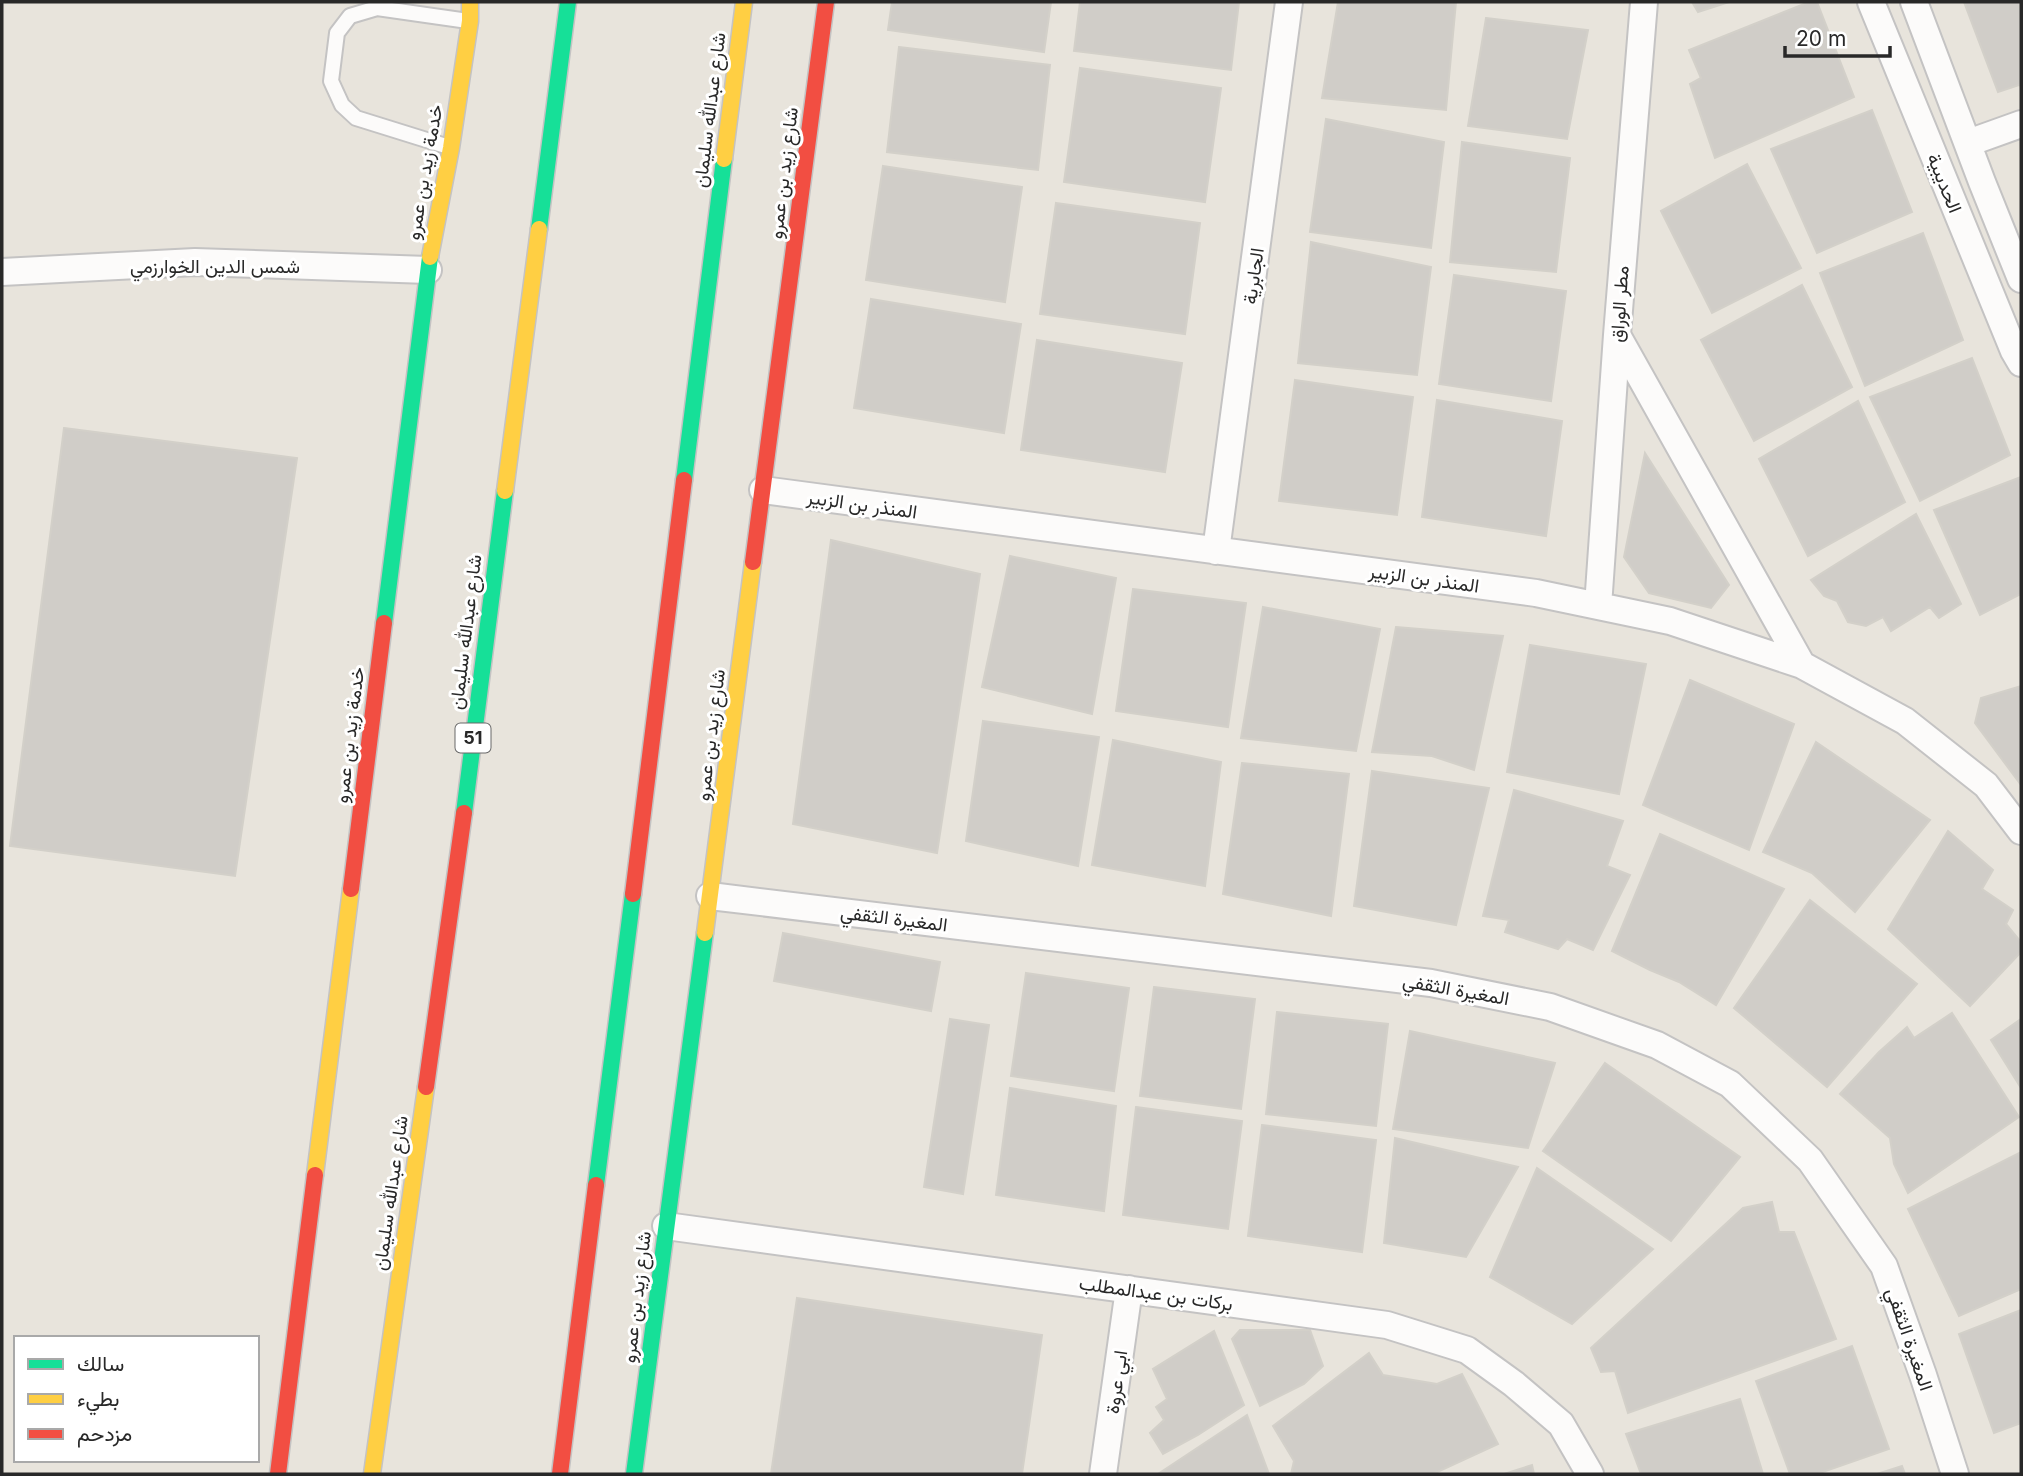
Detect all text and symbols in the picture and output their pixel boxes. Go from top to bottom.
scale bar [1785,14,1890,58]
text: 20 m [1796,26,1846,51]
street label: شارع عبدالله سليمان [689,31,731,189]
street label: خدمة زيد بن عمرو [401,103,448,242]
street label: شارع زيد بن عمرو [764,106,804,240]
street label: الحديبية [1922,150,1967,216]
street label: الجابرية [1238,246,1269,306]
street label: شمس الدين الخوارزمي [130,255,300,282]
street label: مطر الوراق [1605,265,1634,343]
street label: المنذر بن الزبير [804,485,918,524]
street label: شارع عبدالله سليمان [445,553,487,711]
street label: المنذر بن الزبير [1366,559,1480,598]
street label: خدمة زيد بن عمرو [330,666,369,804]
street label: شارع زيد بن عمرو [691,668,731,802]
road number: 51 [456,724,490,752]
street label: المغيرة الثقفي [839,901,949,940]
street label: المغيرة الثقفي [1400,969,1511,1014]
street label: شارع عبدالله سليمان [368,1114,414,1272]
street label: شارع زيد بن عمرو [617,1230,657,1364]
street label: بركات بن عبدالمطلب [1078,1271,1234,1316]
street label: المغيرة الثقفي [1877,1285,1938,1395]
legend [14,1336,259,1462]
street label: ابي عروة [1101,1349,1136,1416]
text: سالك [77,1351,124,1376]
text: بطيء [77,1386,120,1416]
text: مزدحم [77,1421,132,1448]

